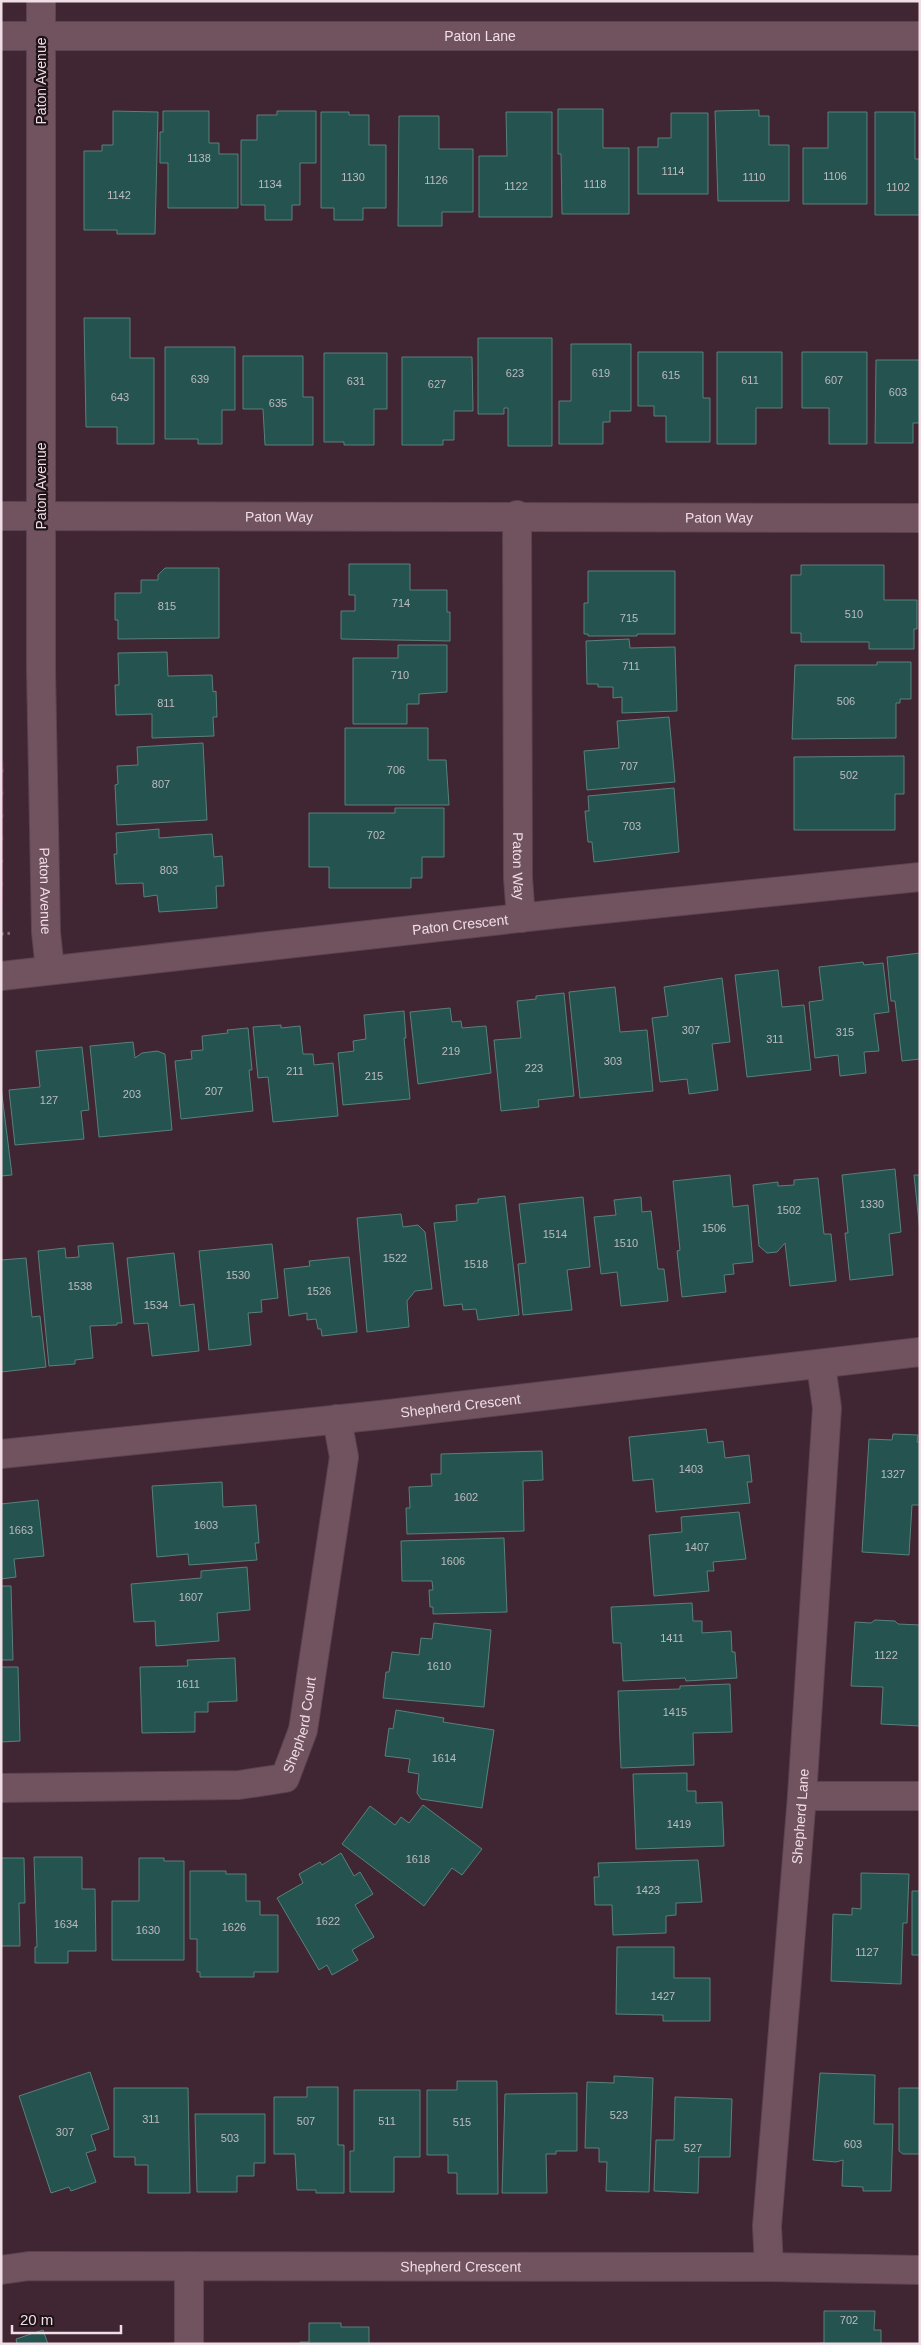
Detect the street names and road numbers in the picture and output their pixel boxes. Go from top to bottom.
street label: Paton Lane [444,28,516,44]
street label: Paton Avenue [33,37,49,124]
street label: Paton Avenue [33,442,49,529]
street label: Paton Way [245,509,313,525]
street label: Paton Way [685,509,753,526]
street label: Paton Way [510,832,528,901]
street label: Paton Avenue [36,847,54,935]
street label: Paton Crescent [411,911,509,938]
street label: Shepherd Crescent [400,1391,521,1421]
street label: Shepherd Court [280,1676,319,1775]
street label: Shepherd Lane [788,1768,812,1865]
street label: Shepherd Crescent [400,2259,521,2275]

